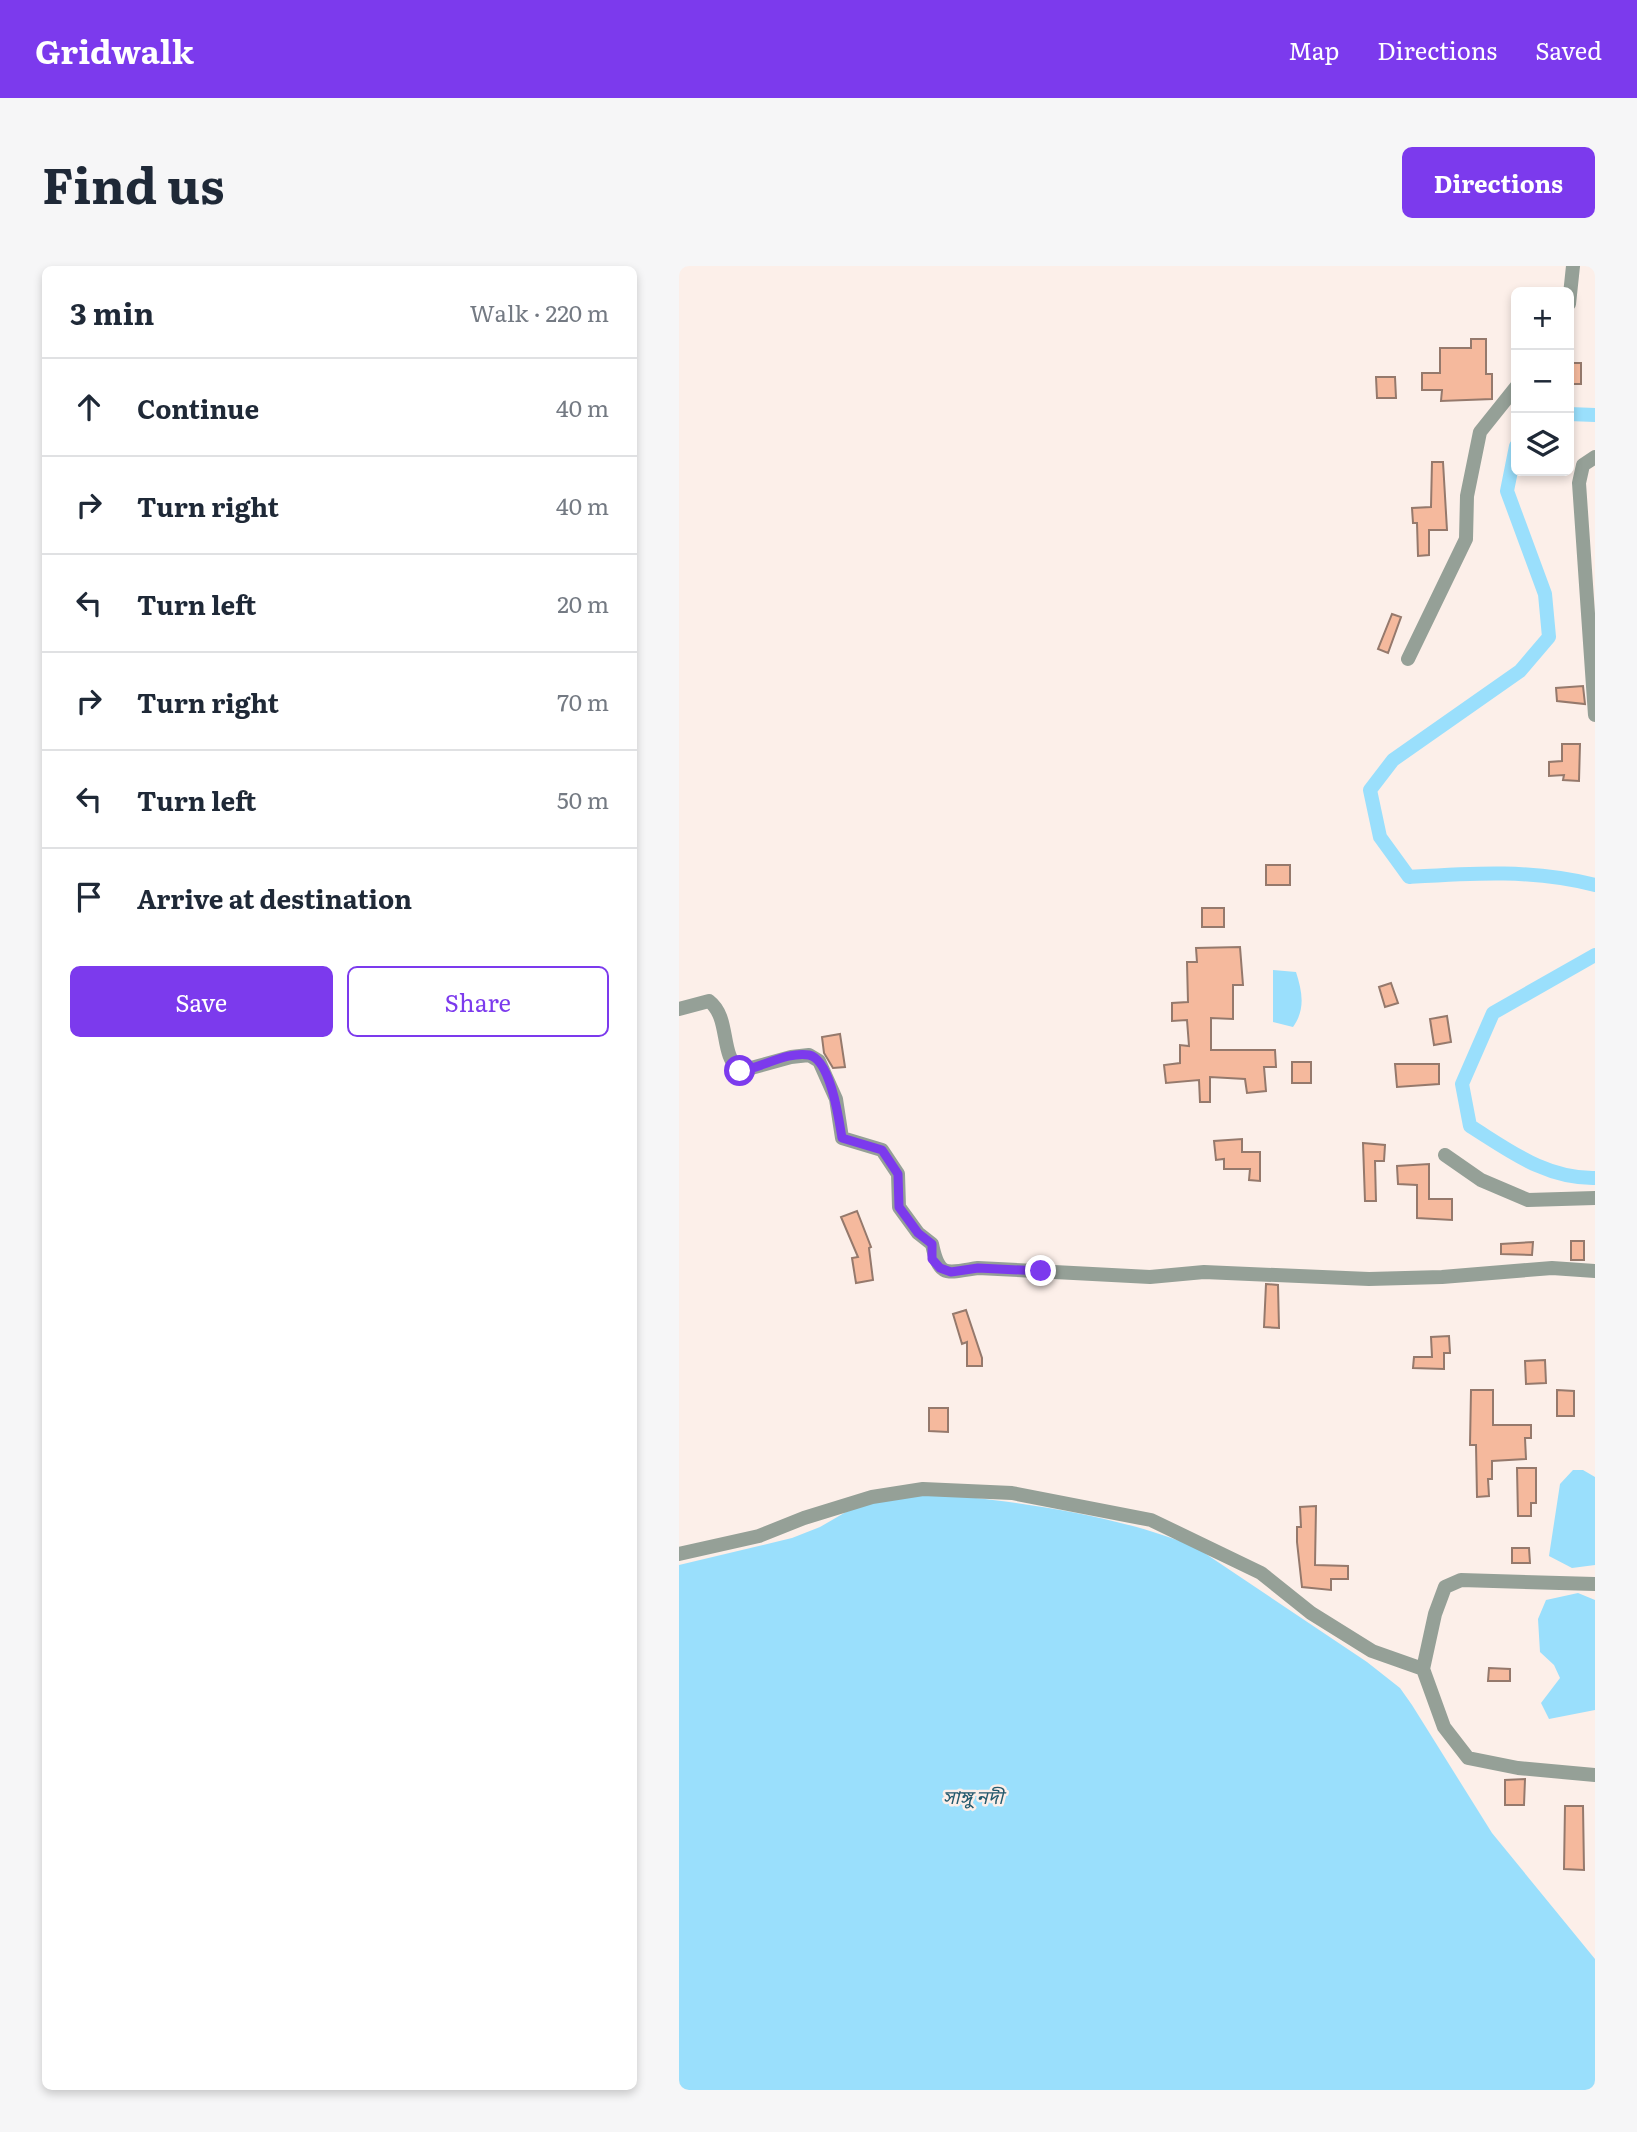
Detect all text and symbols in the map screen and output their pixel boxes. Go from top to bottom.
text: Gridwalk [35,25,194,74]
text: Map [1288,32,1339,67]
text: Directions [1377,32,1497,67]
text: Saved [1535,32,1602,67]
text: Find us [42,146,225,219]
button: Directions [1402,147,1595,218]
map controls [1511,287,1574,476]
button: + [1511,287,1574,350]
text: 3 min [70,290,154,334]
text: Walk · 220 m [470,295,609,329]
button: − [1511,350,1574,413]
icon: ahead [70,388,108,426]
text: Continue [137,388,259,427]
text: 40 m [556,390,609,424]
button: layers [1511,413,1574,476]
icon: right [70,486,108,524]
text: Turn right [137,486,279,525]
text: 40 m [556,488,609,522]
icon: left [70,584,108,622]
text: Turn left [137,584,256,623]
text: 20 m [557,586,609,620]
icon: right [70,682,108,720]
text: Turn right [137,682,279,721]
text: 70 m [557,684,609,718]
icon: left [70,780,108,818]
text: Turn left [137,780,256,819]
text: 50 m [557,782,609,816]
icon: arrive [70,878,108,916]
text: Arrive at destination [137,878,412,917]
button: Save [70,966,333,1037]
button: Share [347,966,609,1037]
route start [724,1055,755,1086]
route end [1025,1255,1056,1286]
water label: সাঙ্গু নদী [943,1782,1007,1810]

